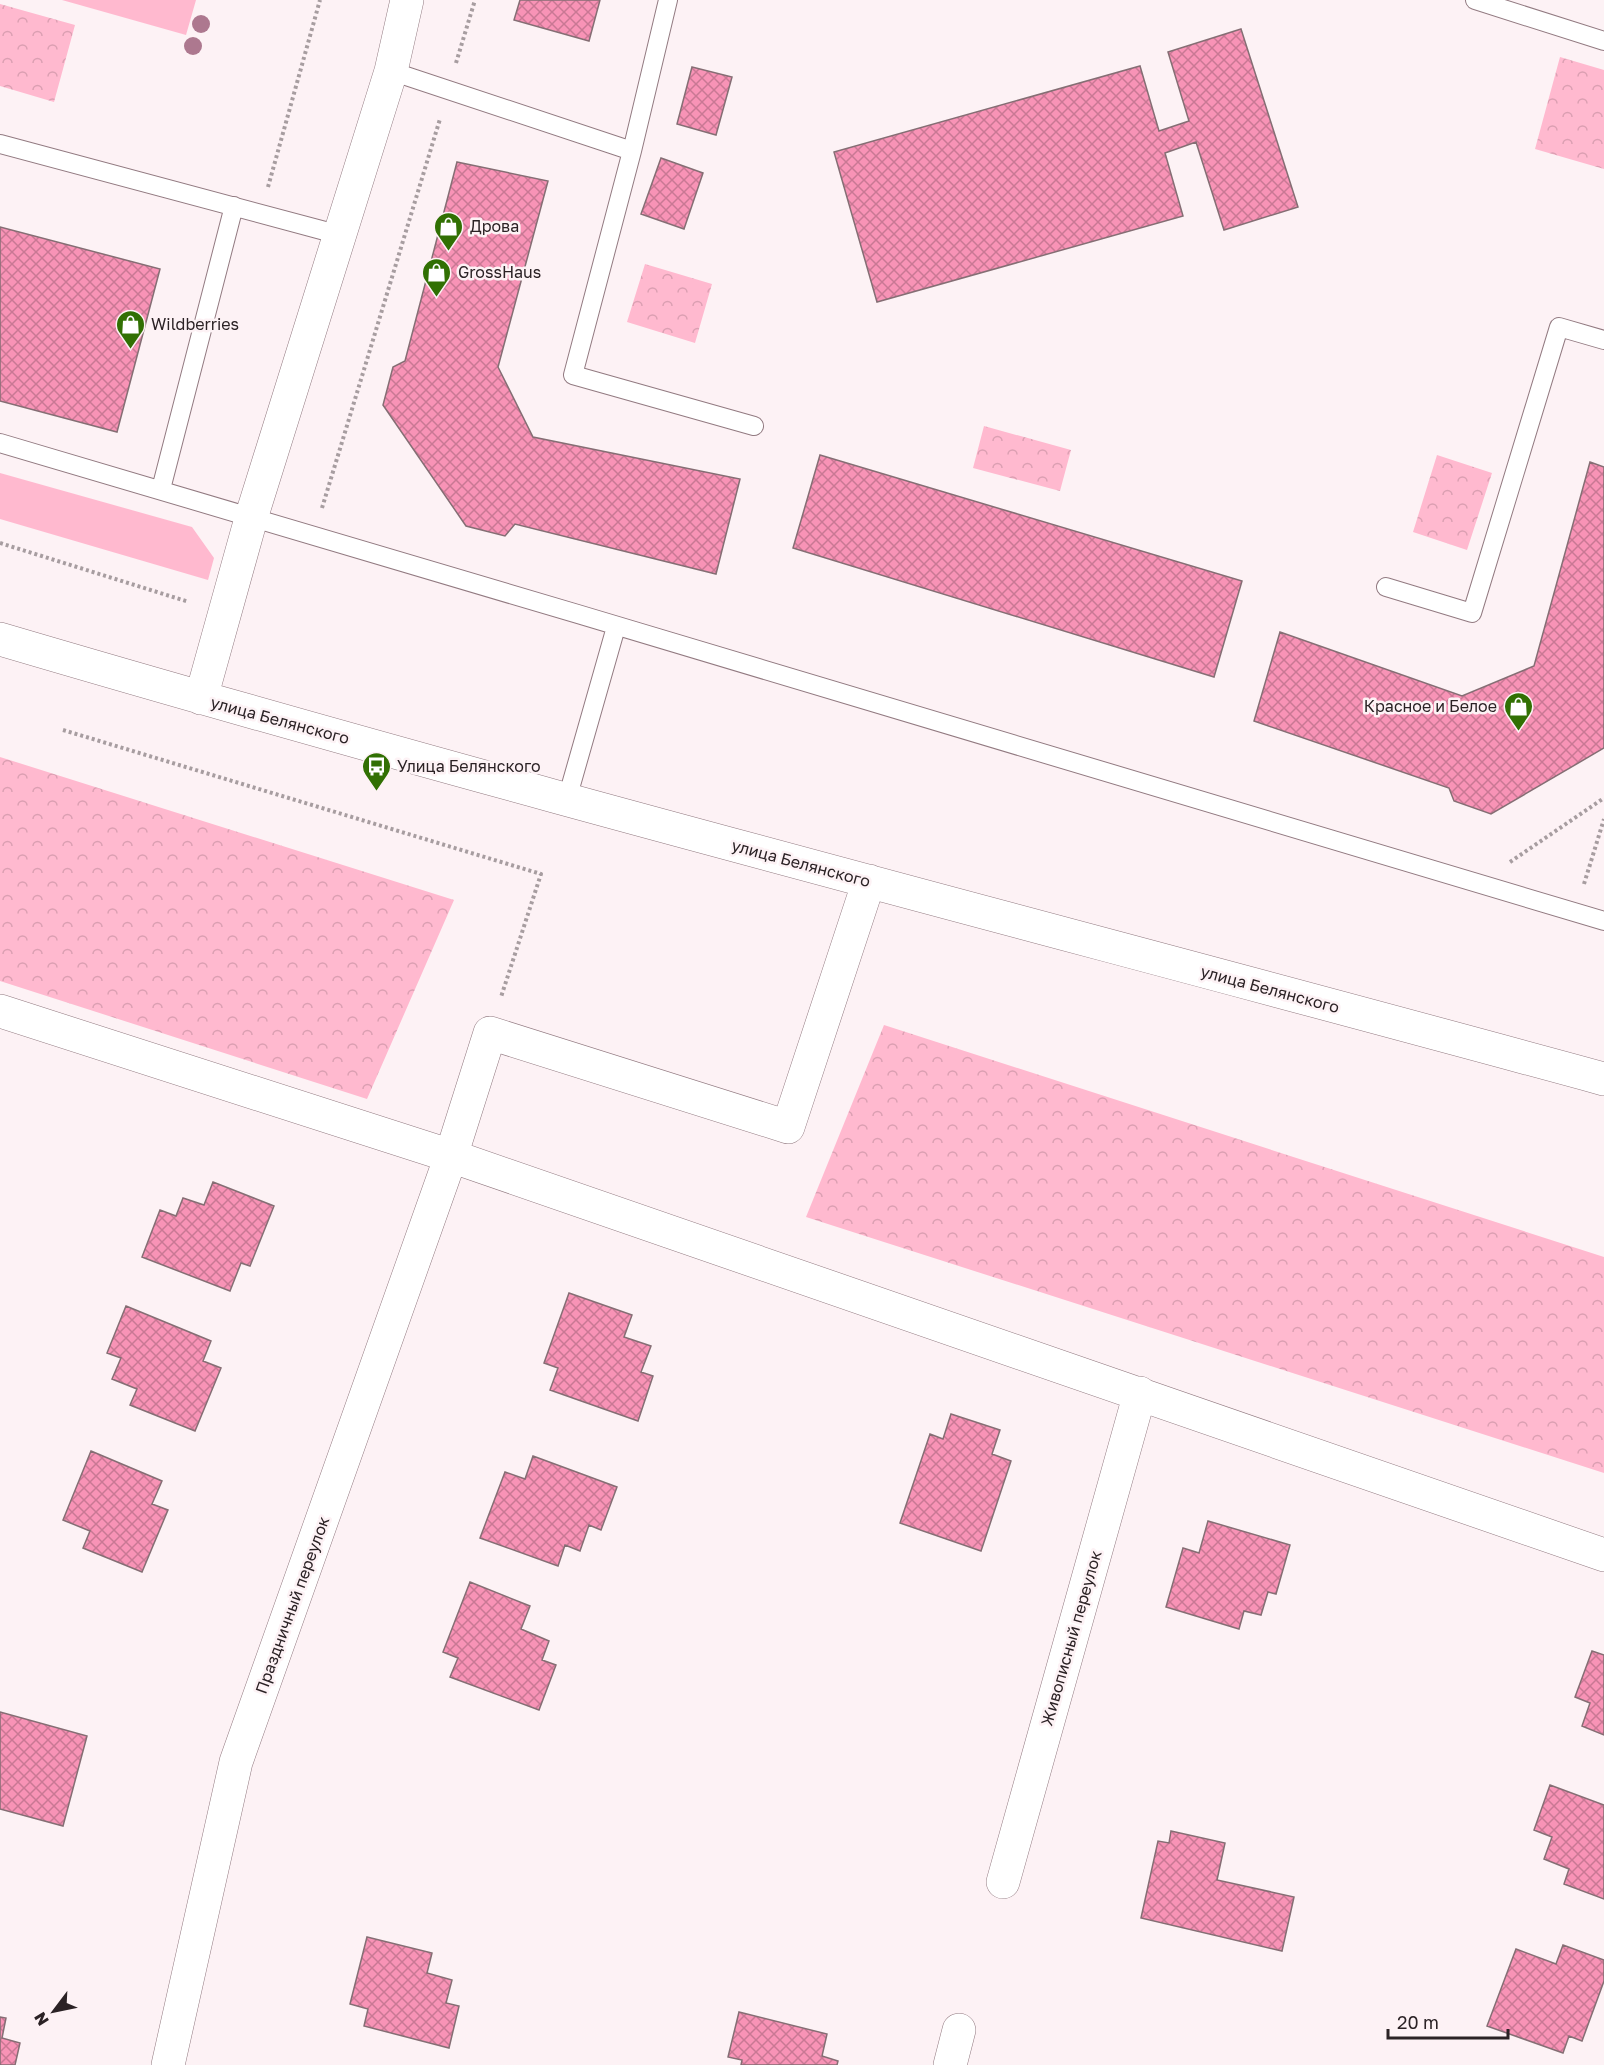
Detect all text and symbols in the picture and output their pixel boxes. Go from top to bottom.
shop icon: Дрова [433,210,465,252]
place label: Дрова [470,216,519,236]
shop icon: GrossHaus [421,256,453,298]
place label: GrossHaus [458,262,541,282]
shop icon: Wildberries [114,308,146,350]
place label: Wildberries [151,314,239,334]
shop icon: Красное и Белое [1502,690,1534,732]
street label: улица Белянского [208,692,352,748]
place label: Красное и Белое [1364,696,1497,716]
bus stop icon: Улица Белянского [360,750,392,792]
place label: Улица Белянского [397,756,541,776]
street label: улица Белянского [729,835,873,891]
street label: улица Белянского [1198,961,1342,1017]
street label: Праздничный переулок [251,1514,333,1696]
street label: Живописный переулок [1036,1548,1106,1728]
north arrow [24,1981,84,2041]
scale bar [1388,2002,1508,2040]
text: N [30,2008,53,2029]
text: 20 m [1397,2011,1439,2033]

